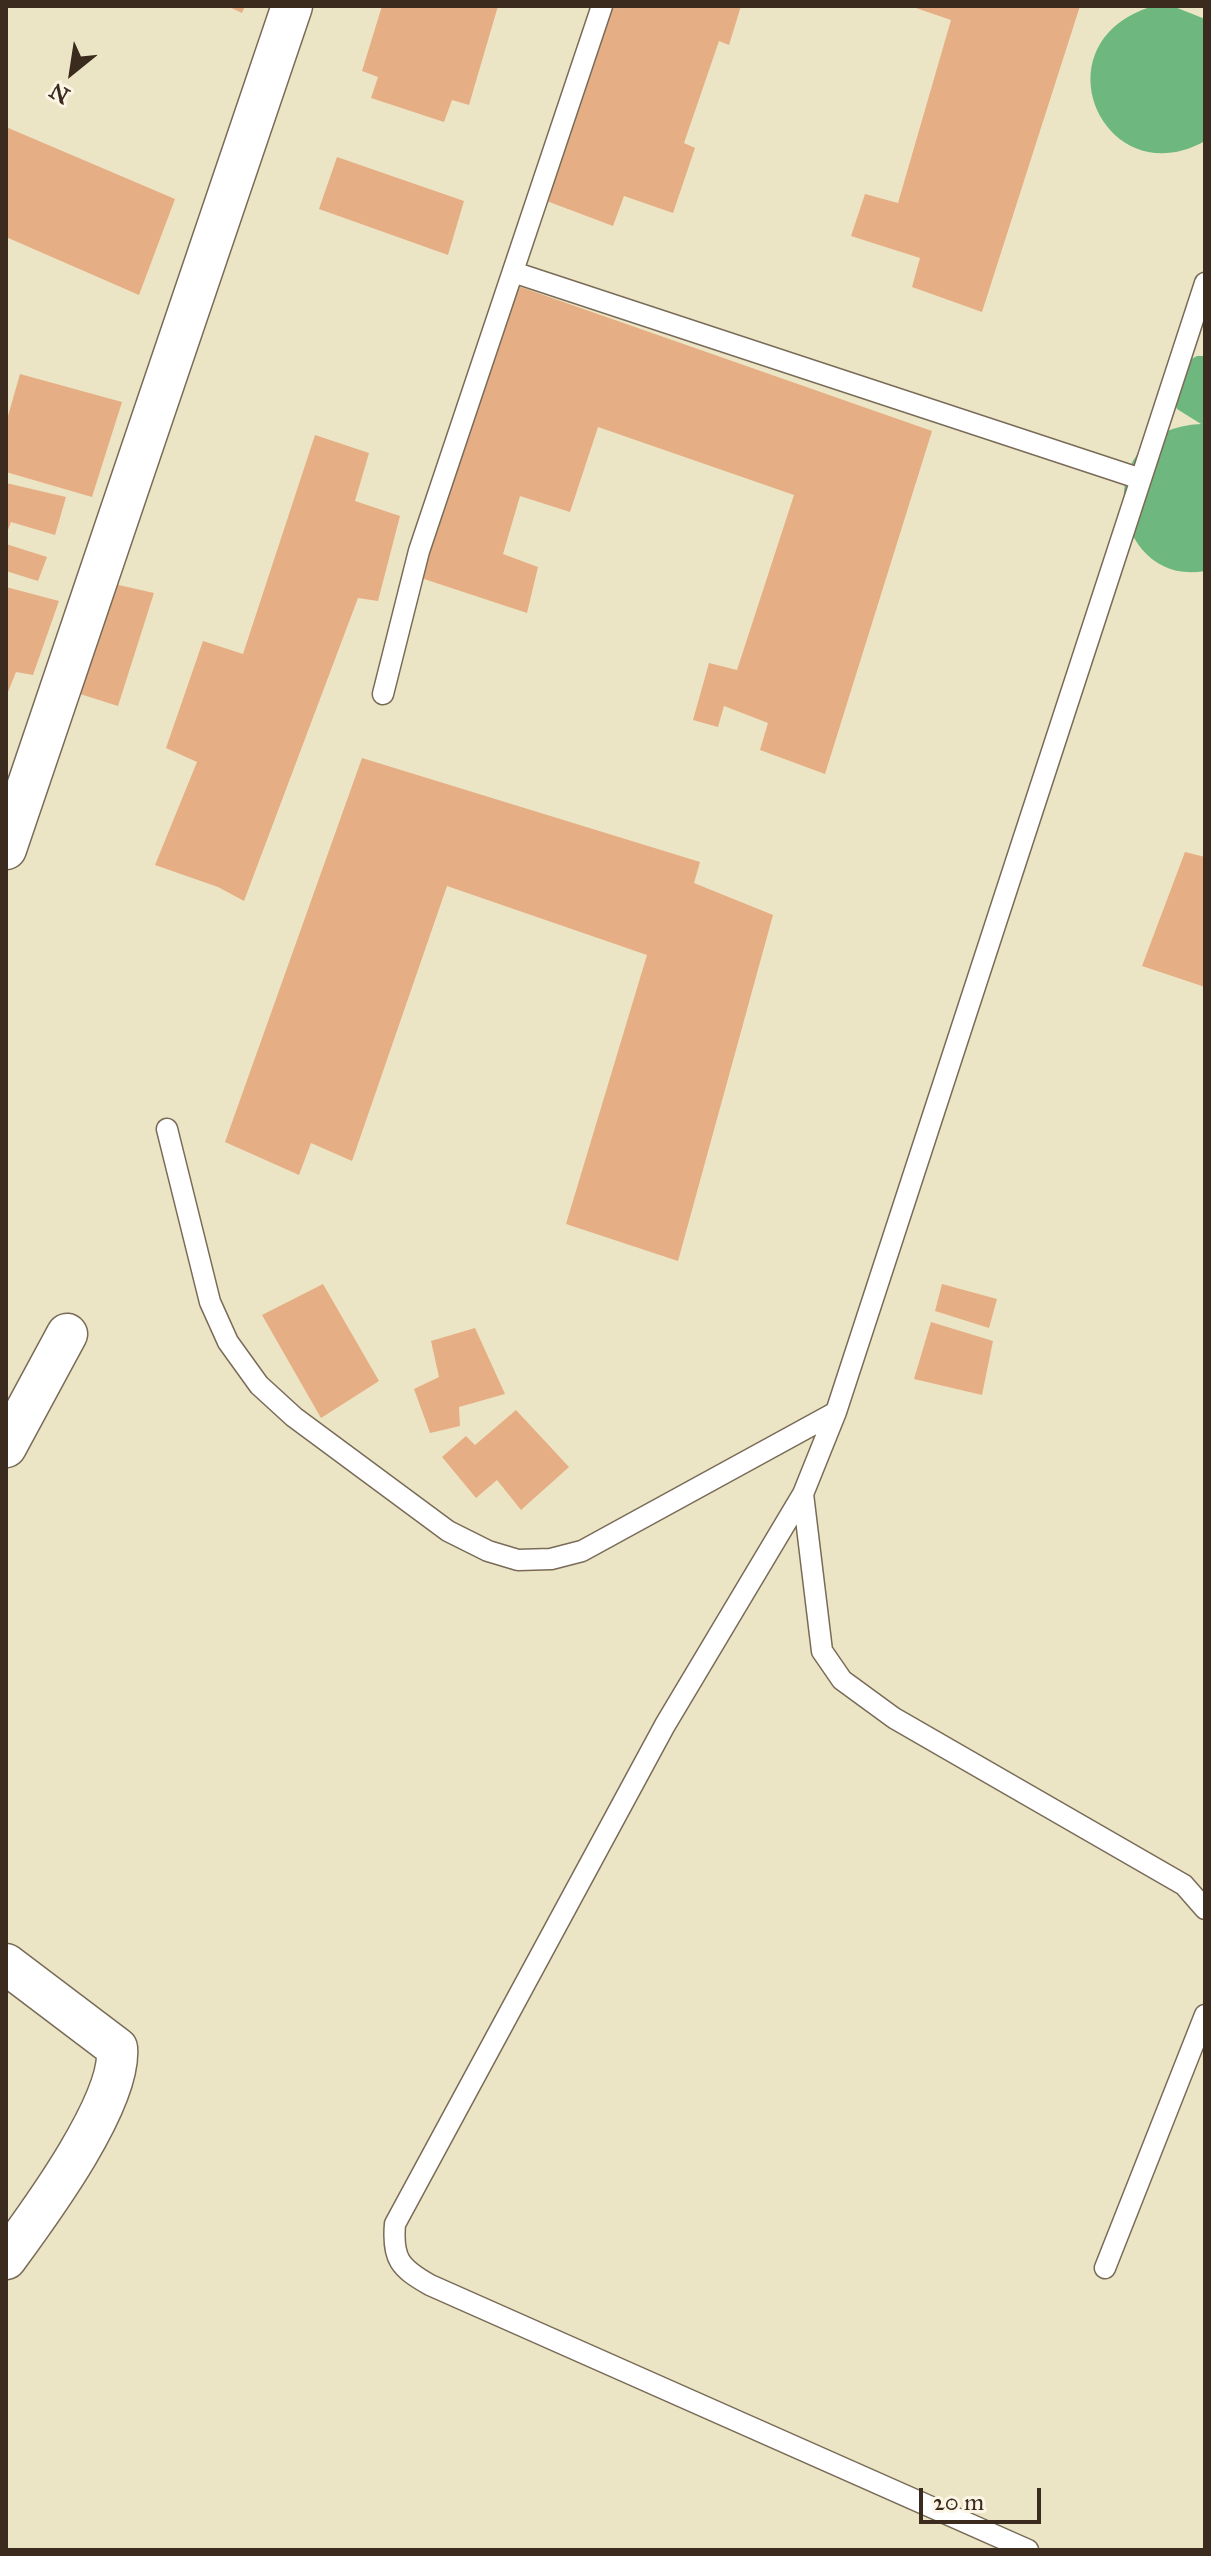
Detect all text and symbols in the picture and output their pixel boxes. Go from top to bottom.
north arrow [32,32,112,112]
text: N [45,77,75,110]
scale bar [923,2472,1045,2522]
text: 20 m [933,2487,984,2517]

